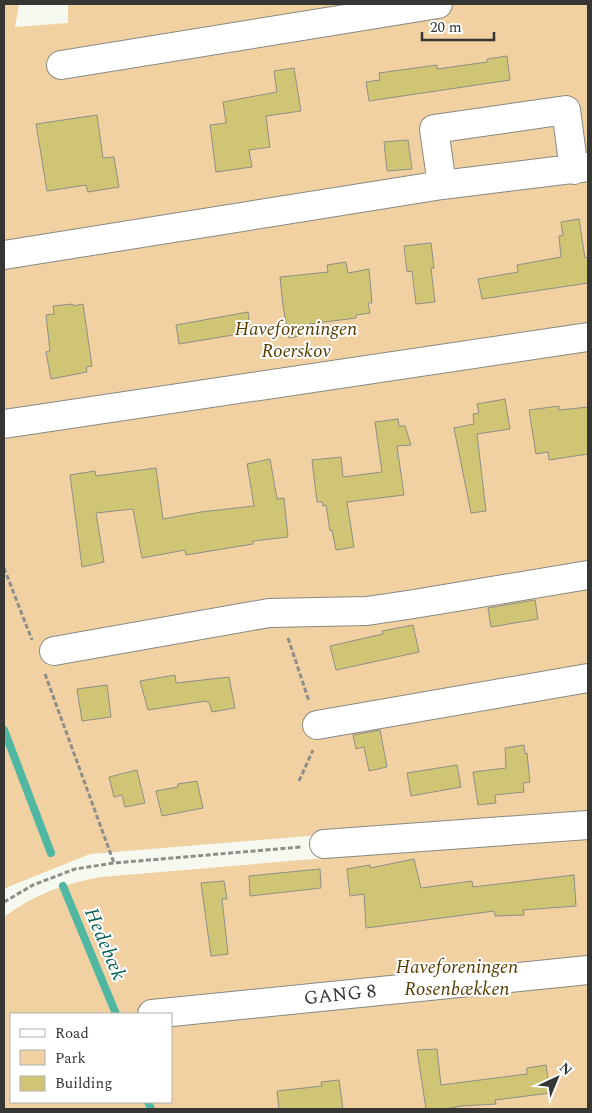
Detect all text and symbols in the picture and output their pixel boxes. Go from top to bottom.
scale bar [422,10,494,42]
text: 20 m [430,16,462,39]
park label: Haveforeningen Roerskov [235,315,357,366]
water label: Hedebæk [76,903,134,986]
park label: Haveforeningen Rosenbækken [396,953,518,1004]
street label: GANG 8 [302,977,378,1013]
legend [10,1013,172,1103]
text: Road [55,1022,89,1045]
text: Park [55,1047,86,1070]
north arrow [532,1053,582,1103]
text: N [554,1057,577,1081]
text: Building [55,1072,112,1095]

